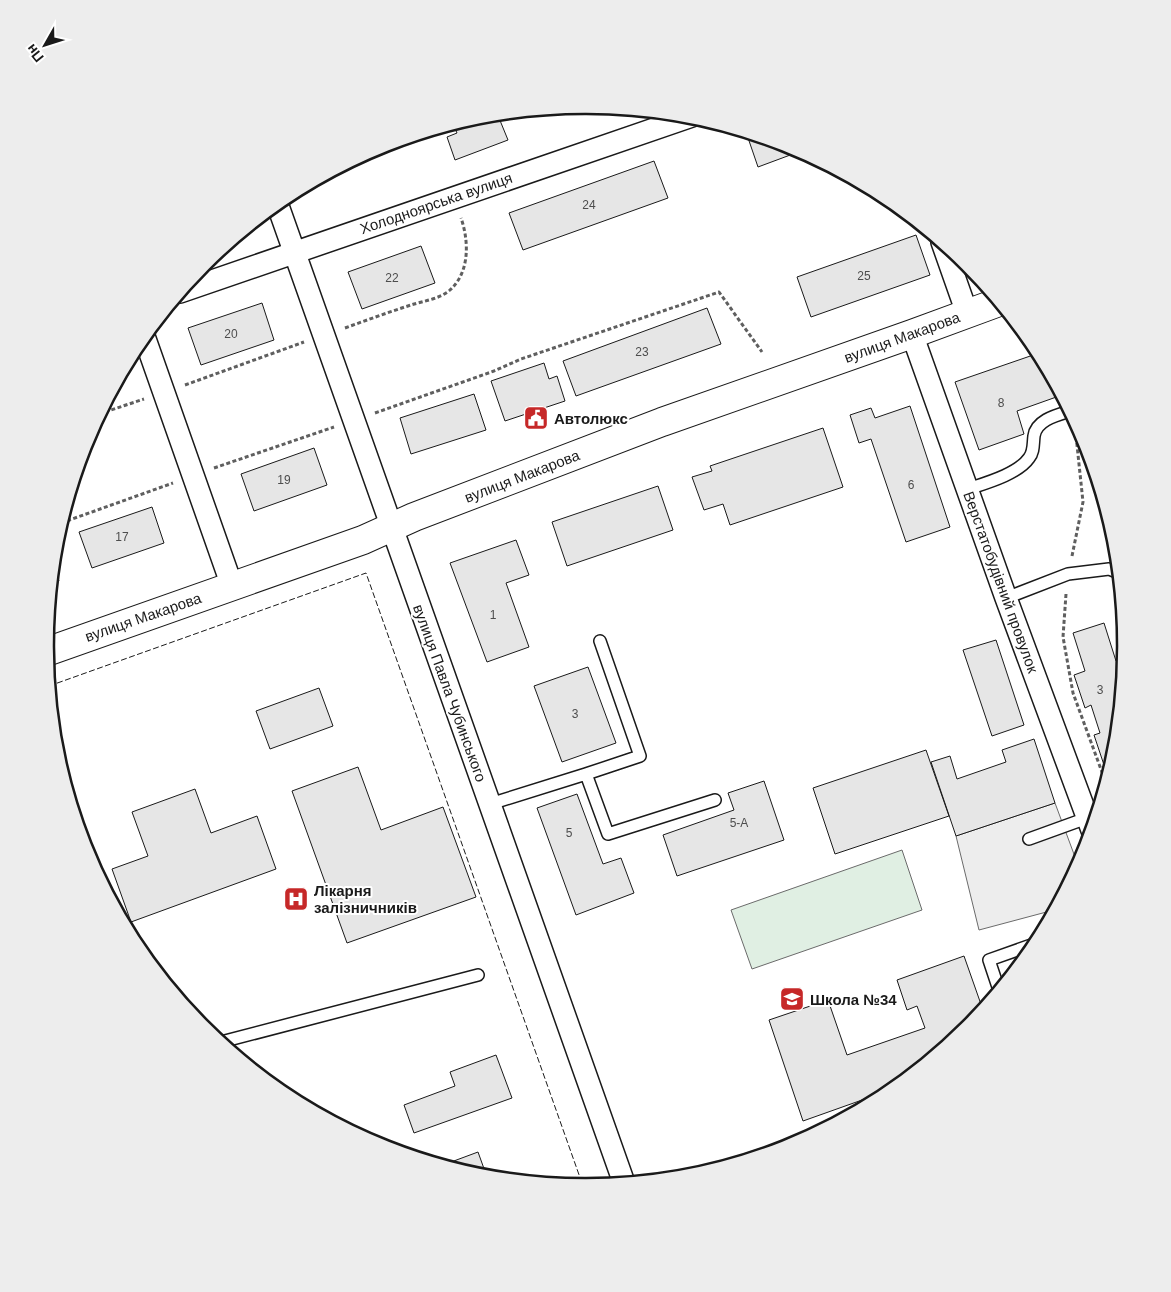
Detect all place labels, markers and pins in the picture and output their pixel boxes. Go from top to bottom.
public building icon: Автолюкс [523,405,549,431]
place label: Автолюкс [554,410,628,427]
place label: Лікарня залізничників [314,882,417,916]
hospital icon: Лікарня залізничників [283,886,309,912]
school or university icon: Школа №34 [779,986,805,1012]
place label: Школа №34 [810,991,897,1008]

